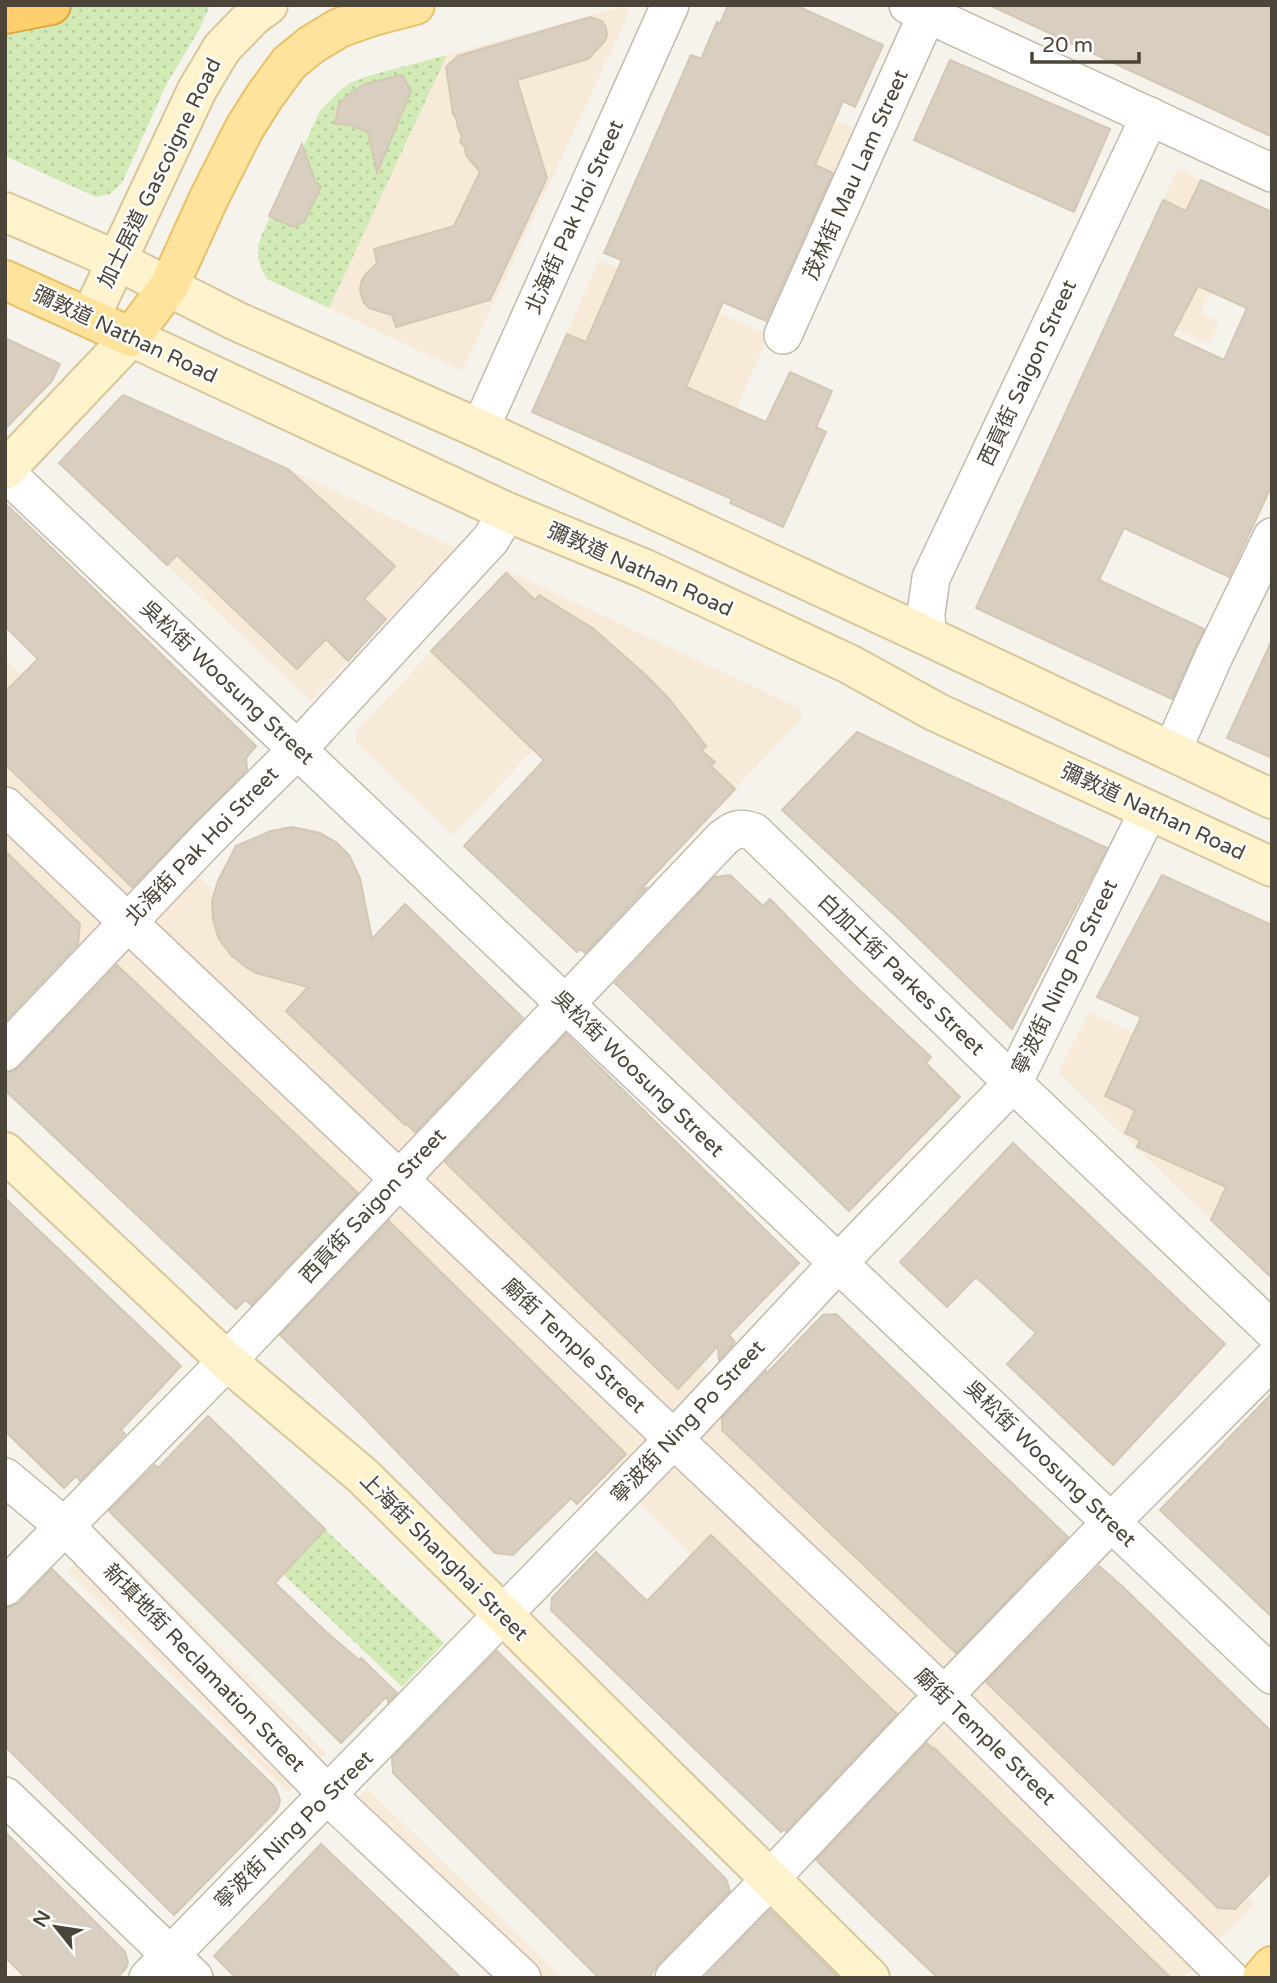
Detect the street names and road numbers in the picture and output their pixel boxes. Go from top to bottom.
street label: 加士居道 Gascoigne Road [93,54,227,292]
street label: 茂林街 Mau Lam Street [798,66,914,284]
street label: 北海街 Pak Hoi Street [521,116,629,318]
street label: 西貢街 Saigon Street [974,276,1082,470]
street label: 彌敦道 Nathan Road [29,281,221,389]
street label: 彌敦道 Nathan Road [543,518,737,622]
street label: 吳松街 Woosung Street [135,596,319,770]
street label: 彌敦道 Nathan Road [1057,758,1249,866]
street label: 北海街 Pak Hoi Street [120,762,284,930]
street label: 寧波街 Ning Po Street [1007,875,1123,1079]
street label: 白加士街 Parkes Street [813,889,989,1061]
street label: 吳松街 Woosung Street [547,986,729,1162]
street label: 西貢街 Saigon Street [295,1123,451,1289]
street label: 廟街 Temple Street [497,1273,651,1419]
street label: 寧波街 Ning Po Street [606,1335,770,1509]
street label: 吳松街 Woosung Street [959,1376,1141,1552]
street label: 上海街 Shanghai Street [355,1468,533,1646]
street label: 新填地街 Reclamation Street [98,1559,310,1777]
street label: 廟街 Temple Street [909,1663,1061,1811]
street label: 寧波街 Ning Po Street [210,1746,378,1914]

